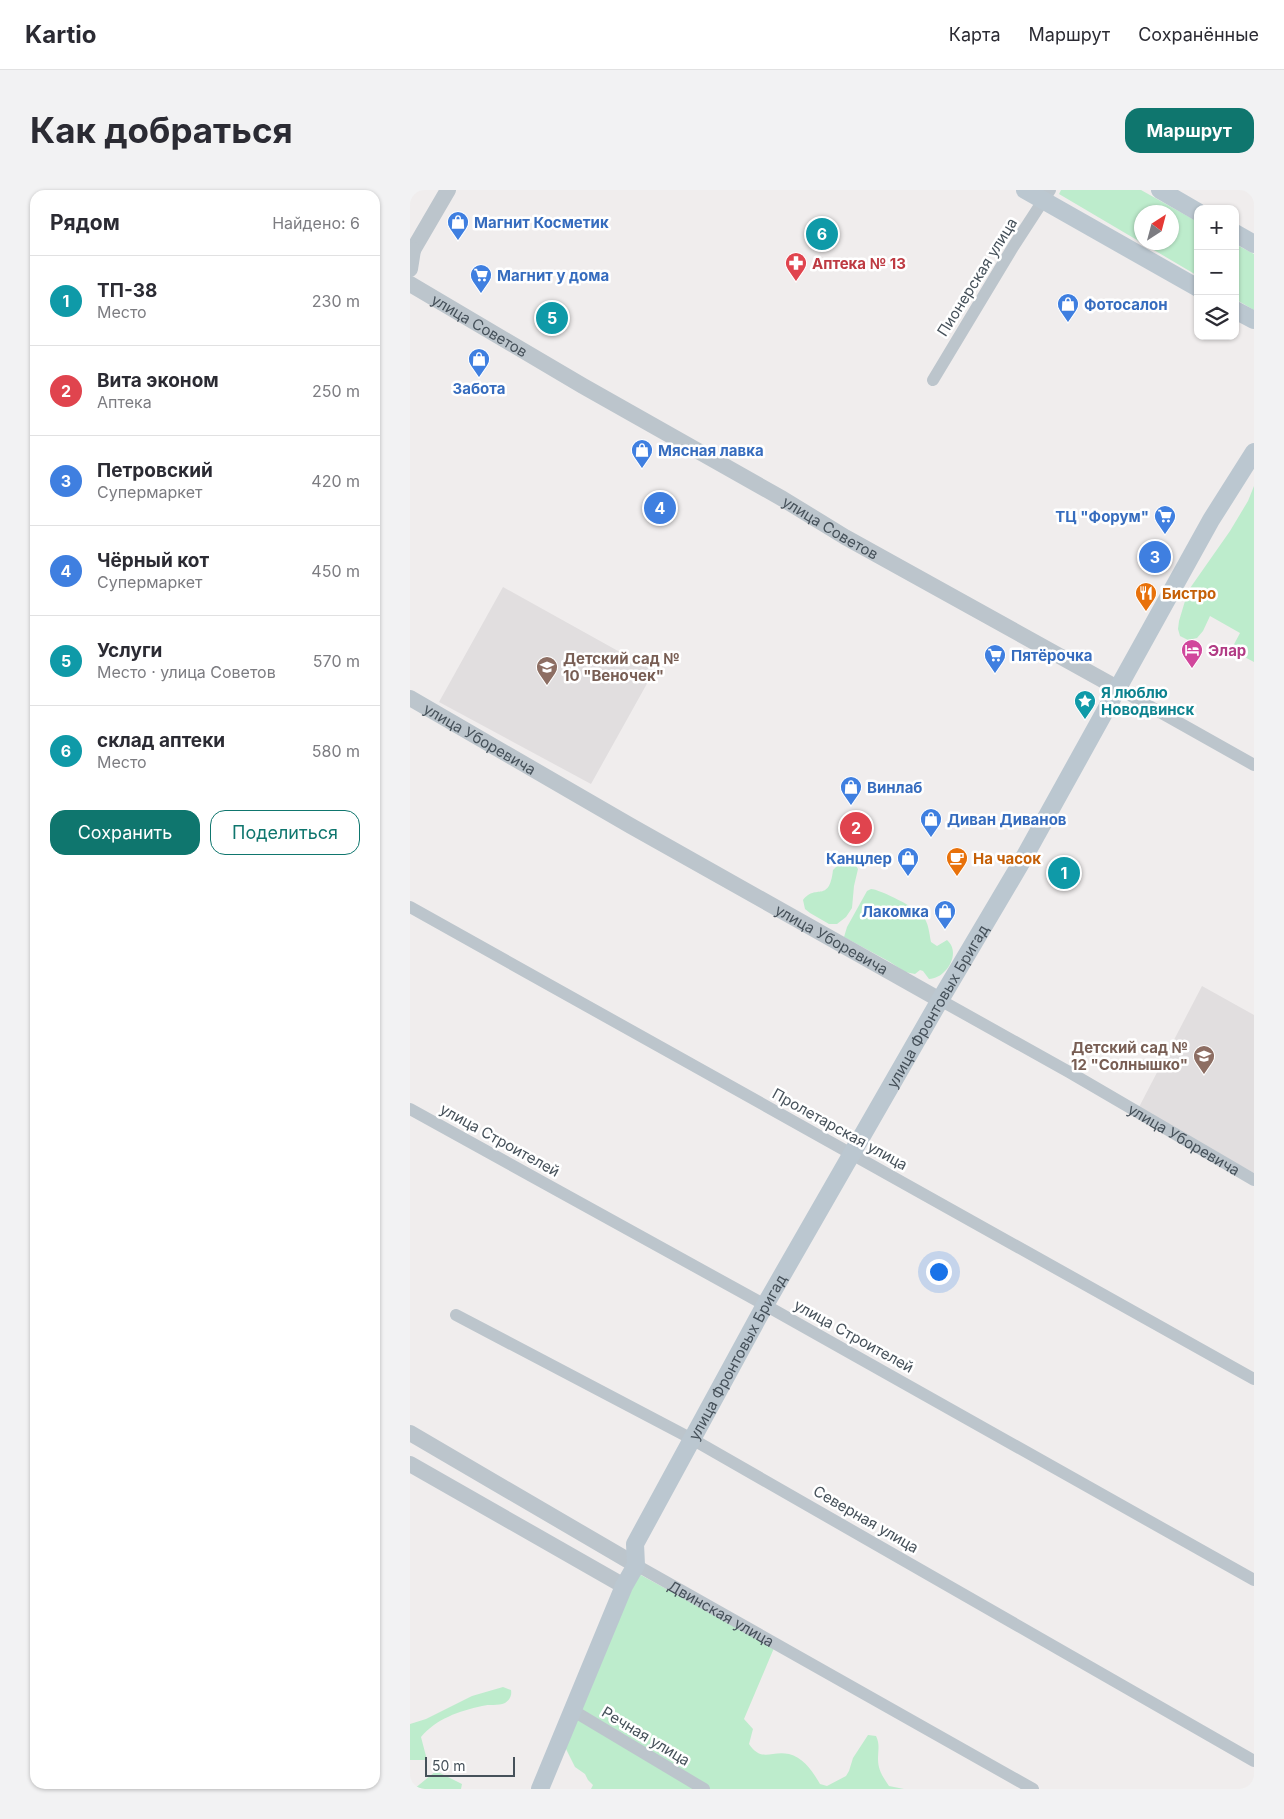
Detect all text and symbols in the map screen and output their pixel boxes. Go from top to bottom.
text: Kartio [25,20,96,49]
text: Карта [949,24,1001,45]
text: Маршрут [1029,24,1110,45]
text: Сохранённые [1138,24,1259,45]
button: Маршрут [1125,108,1254,153]
text: Как добраться [30,109,293,151]
north arrow [1134,205,1179,250]
map controls [1194,205,1239,340]
button: + [1194,205,1239,250]
text: Рядом [50,210,120,235]
shop icon: Магнит Косметик [446,210,470,241]
text: Найдено: 6 [272,213,360,233]
place label: Магнит Косметик [474,213,609,232]
street label: Пионерская улица [933,214,1021,340]
pin: 6 [806,215,838,253]
button: − [1194,250,1239,295]
pharmacy icon: Аптека № 13 [784,251,808,282]
place label: Аптека № 13 [812,254,906,273]
supermarket icon: Магнит у дома [469,263,493,294]
place label: Магнит у дома [497,266,609,285]
text: ТП-38 [97,279,157,302]
street label: улица Советов [428,289,531,361]
text: 1 [63,291,69,311]
text: 230 m [312,291,360,311]
shop icon: Фотосалон [1056,292,1080,323]
place label: Фотосалон [1084,295,1168,314]
button: layers [1194,295,1239,340]
pin: 5 [536,299,568,337]
text: Место [97,302,147,322]
shop icon: Забота [467,347,491,378]
text: Вита эконом [97,369,219,392]
place label: Забота [453,379,505,398]
text: 2 [61,381,71,401]
text: 250 m [312,381,360,401]
text: Аптека [97,392,152,412]
shop icon: Мясная лавка [630,438,654,469]
place label: Мясная лавка [658,441,764,460]
text: Петровский [97,459,213,482]
text: 3 [61,471,71,491]
text: 420 m [311,471,360,491]
text: Супермаркет [97,482,202,502]
pin: 4 [644,489,676,527]
street label: улица Советов [779,492,882,563]
supermarket icon: ТЦ "Форум" [1153,504,1177,535]
place label: ТЦ "Форум" [1055,507,1149,526]
pin: 3 [1139,538,1171,576]
text: Чёрный кот [97,549,209,572]
text: 4 [61,561,71,581]
text: 450 m [311,561,360,581]
text: Супермаркет [97,572,202,592]
restaurant icon: Бистро [1134,581,1158,612]
place label: Бистро [1162,584,1216,603]
hotel icon: Элар [1180,638,1204,669]
text: Услуги [97,639,162,662]
place label: Элар [1208,641,1246,660]
supermarket icon: Пятёрочка [983,643,1007,674]
place label: Пятёрочка [1011,646,1092,665]
place label: Детский сад № 10 "Веночек" [563,649,680,685]
text: 5 [61,651,71,671]
text: 570 m [313,651,360,671]
school or university icon: Детский сад № 10 "Веночек" [535,655,559,686]
text: Место · улица Советов [97,662,276,682]
place label: Я люблю Новодвинск [1101,683,1194,719]
place icon: Я люблю Новодвинск [1073,689,1097,720]
street label: улица Уборевича [421,699,540,779]
text: склад аптеки [97,729,225,752]
text: 6 [61,741,71,761]
text: 580 m [312,741,360,761]
text: Место [97,752,147,772]
shop icon: Винлаб [839,775,863,806]
place label: Винлаб [867,778,923,797]
shop icon: Диван Диванов [919,807,943,838]
pin: 2 [840,809,872,847]
button: Сохранить [50,810,200,855]
button: Поделиться [210,810,360,855]
place label: Диван Диванов [947,810,1067,829]
shop icon: Канцлер [896,846,920,877]
cafe icon: На часок [945,846,969,877]
place label: Канцлер [826,849,892,868]
place label: На часок [973,849,1041,868]
pin: 1 [1048,854,1080,892]
shop icon: Лакомка [933,899,957,930]
street label: улица Уборевича [772,900,892,978]
place label: Лакомка [862,902,929,921]
street label: улица Фронтовых Бригад [882,921,992,1091]
place label: Детский сад № 12 "Солнышко" [1071,1038,1188,1074]
school or university icon: Детский сад № 12 "Солнышко" [1192,1044,1216,1075]
street label: Пролетарская улица [769,1084,911,1174]
street label: улица Строителей [437,1099,563,1181]
street label: улица Уборевича [1125,1099,1244,1179]
your location [926,1259,952,1285]
street label: улица Фронтовых Бригад [684,1271,790,1443]
street label: улица Строителей [791,1295,917,1377]
street label: Северная улица [810,1481,922,1557]
street label: Двинская улица [665,1576,778,1651]
street label: Речная улица [598,1702,694,1770]
scale bar [425,1754,515,1777]
text: 50 m [432,1757,466,1774]

